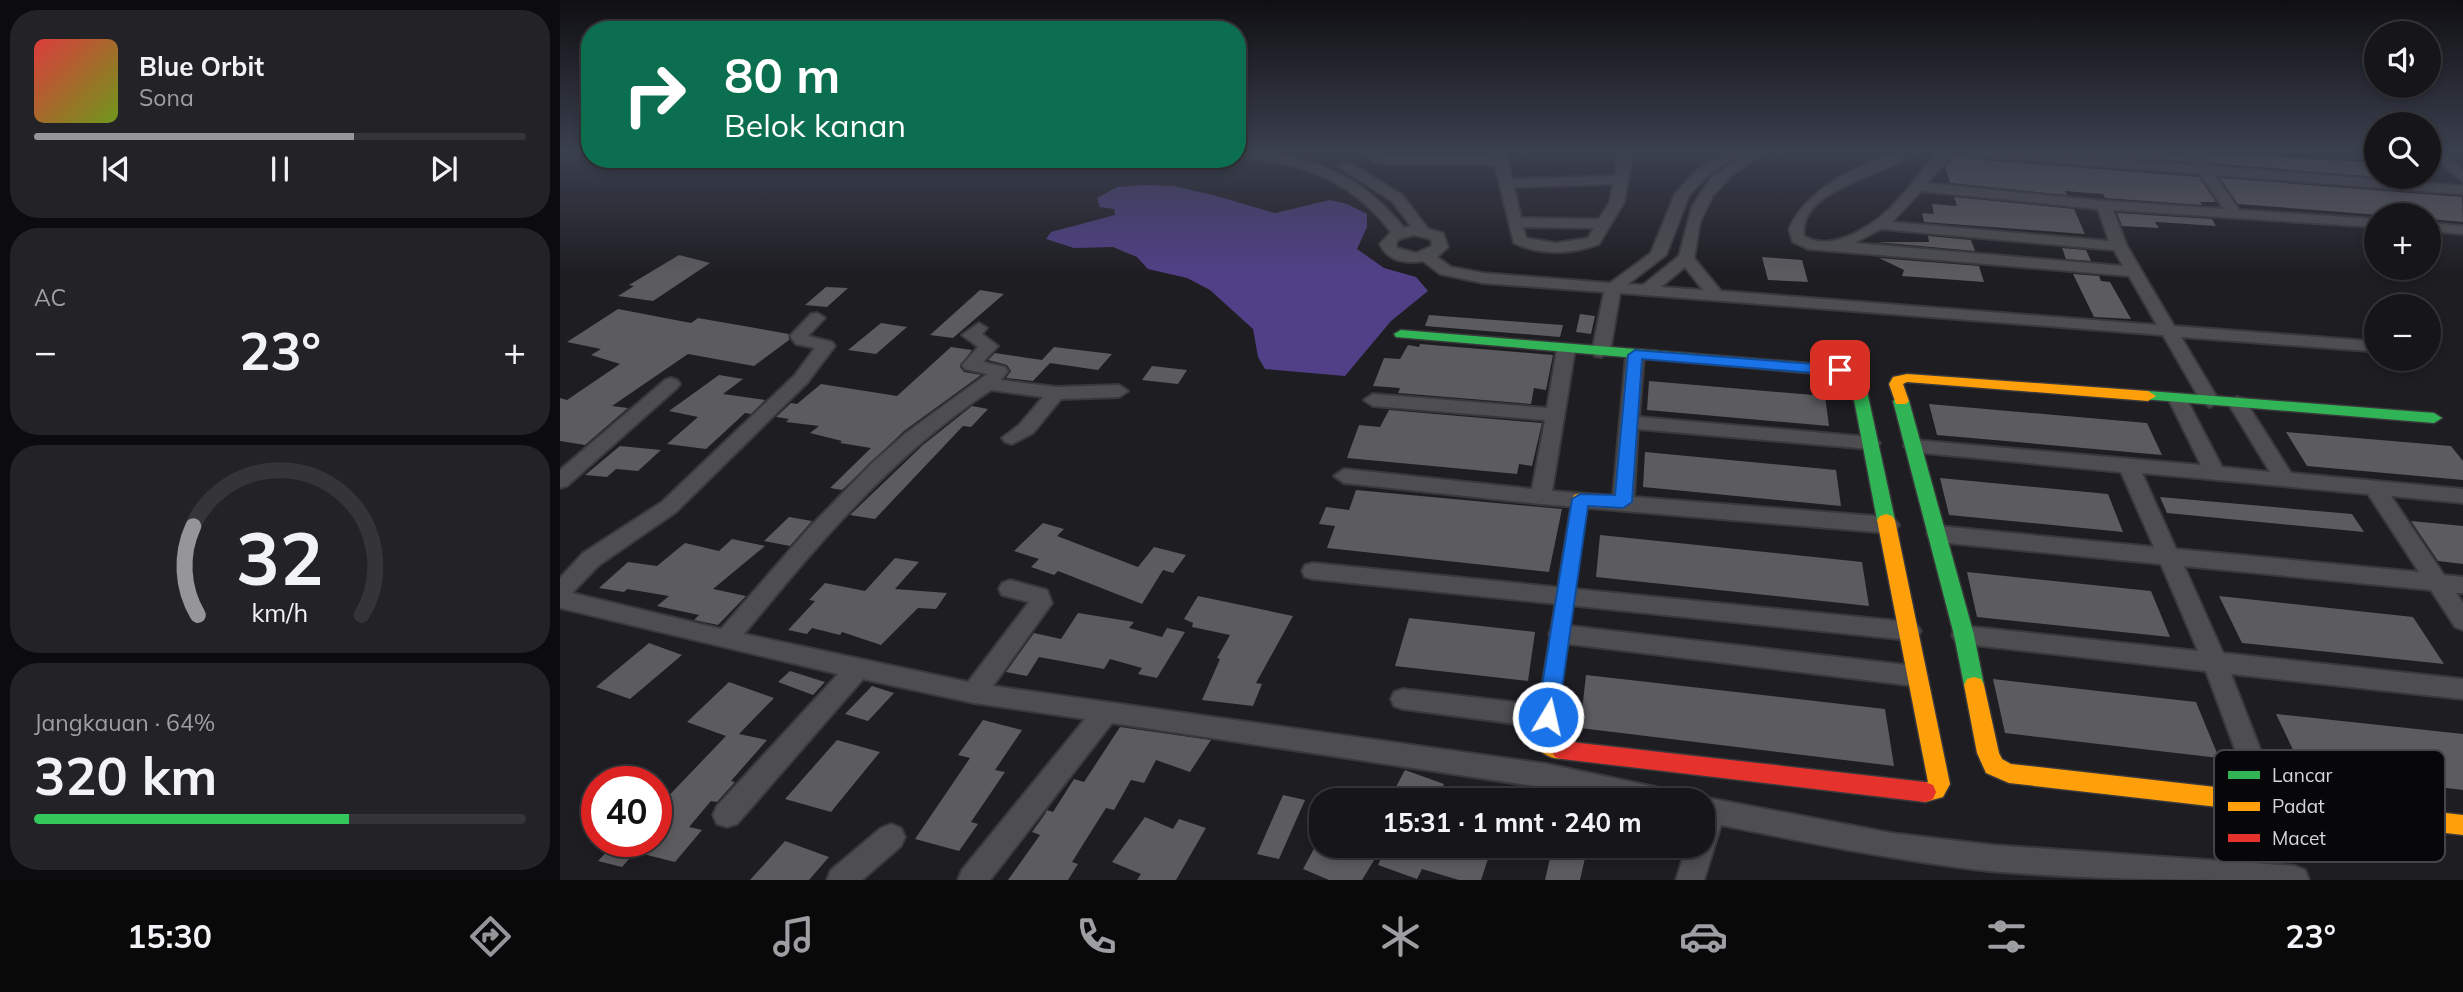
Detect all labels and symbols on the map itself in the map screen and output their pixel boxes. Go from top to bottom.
pin [1810,340,1870,400]
position arrow [1511,680,1585,754]
legend [2214,750,2445,862]
text: Lancar [2272,763,2333,787]
speed limit sign: 40 [581,766,672,857]
text: Padat [2272,794,2325,818]
text: Macet [2272,826,2326,850]

